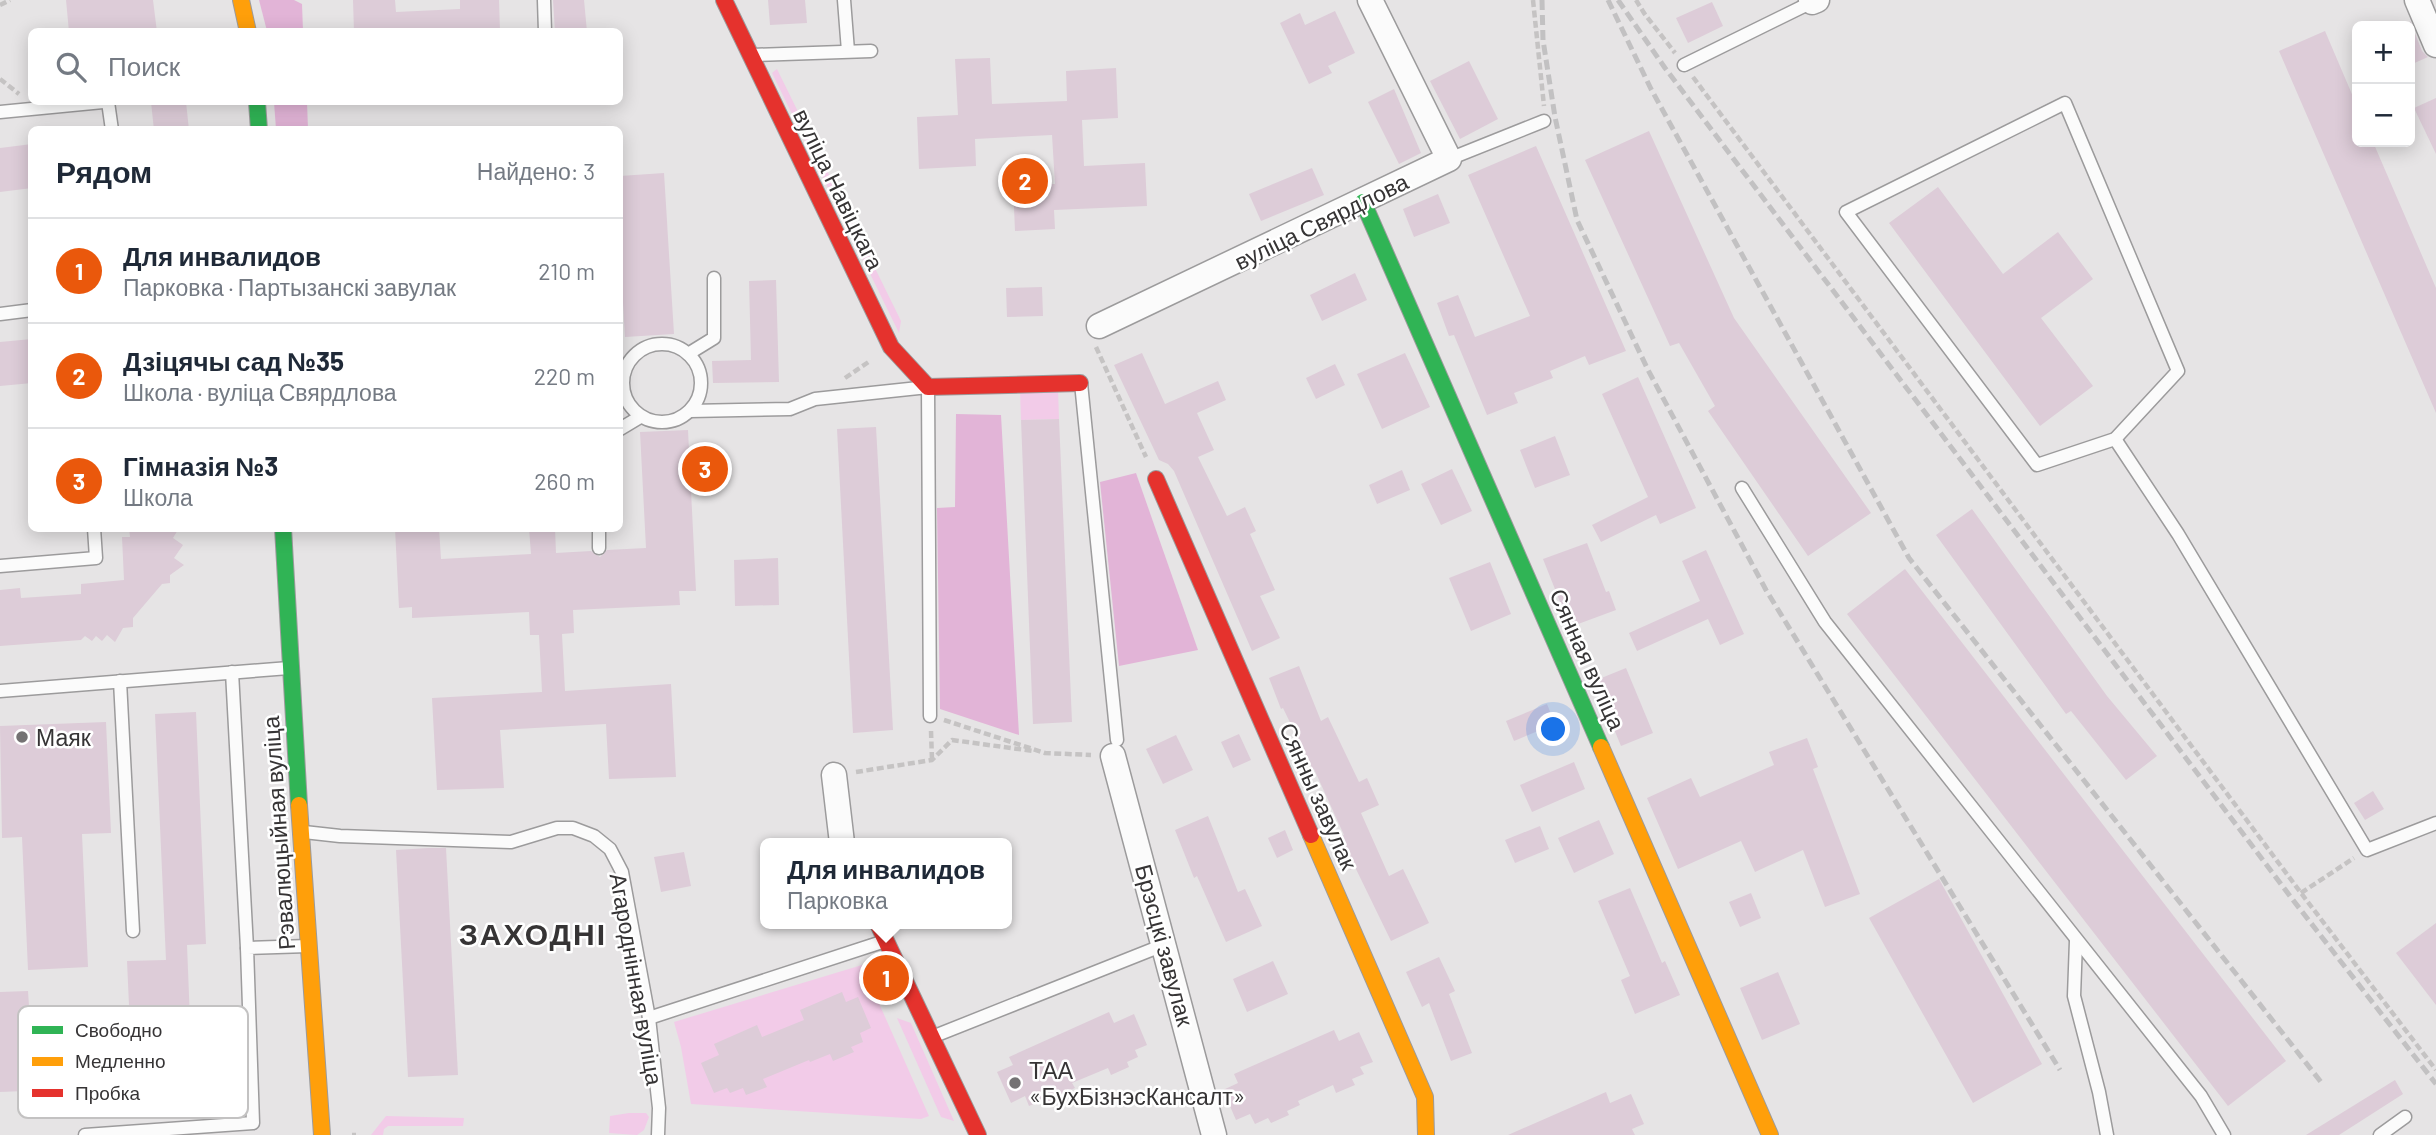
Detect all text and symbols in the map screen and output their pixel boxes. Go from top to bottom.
map controls [2352,21,2415,147]
button: + [2352,21,2415,84]
search box [28,28,623,105]
icon: search [52,48,90,86]
text: Поиск [108,50,180,81]
button: − [2352,84,2415,147]
street label: вуліца Навіцкага [788,104,890,274]
text: Рядом [56,153,152,189]
pin: 2 [1002,155,1048,207]
text: Найдено: 3 [477,157,595,185]
street label: вуліца Свярдлова [1230,167,1413,275]
text: Для инвалидов [123,240,321,271]
text: 1 [75,257,83,285]
text: 210 m [538,257,595,285]
text: Парковка · Партызанскі завулак [123,273,456,301]
text: Дзіцячы сад №35 [123,345,344,376]
text: 2 [73,362,85,390]
text: 220 m [534,362,595,390]
text: Школа · вуліца Свярдлова [123,378,397,406]
pin: 3 [682,443,728,495]
text: Гімназія №3 [123,450,278,481]
text: 3 [73,467,85,495]
text: 260 m [534,467,595,495]
text: Школа [123,483,193,511]
street label: Сянная вуліца [1544,584,1632,734]
your location [1536,712,1570,746]
street label: Рэвалюцыйная вуліца [256,715,300,951]
street label: Сянны завулак [1274,718,1364,875]
place label: Маяк [36,723,92,751]
marker: Маяк [14,729,30,745]
popup [760,838,1012,929]
text: Для инвалидов [787,853,985,884]
street label: Брэсцкі завулак [1130,861,1200,1030]
street label: Агароднінная вуліца [605,871,669,1087]
text: Парковка [787,886,888,914]
district label: ЗАХОДНІ [459,915,607,951]
pin: 1 [863,952,909,1004]
legend [18,1006,248,1118]
text: Свободно [75,1018,162,1041]
text: Медленно [75,1049,165,1072]
place label: ТАА «БухБізнэсКансалт» [1029,1056,1245,1110]
marker: ТАА «БухБізнэсКансалт» [1007,1075,1023,1091]
text: Пробка [75,1081,140,1104]

